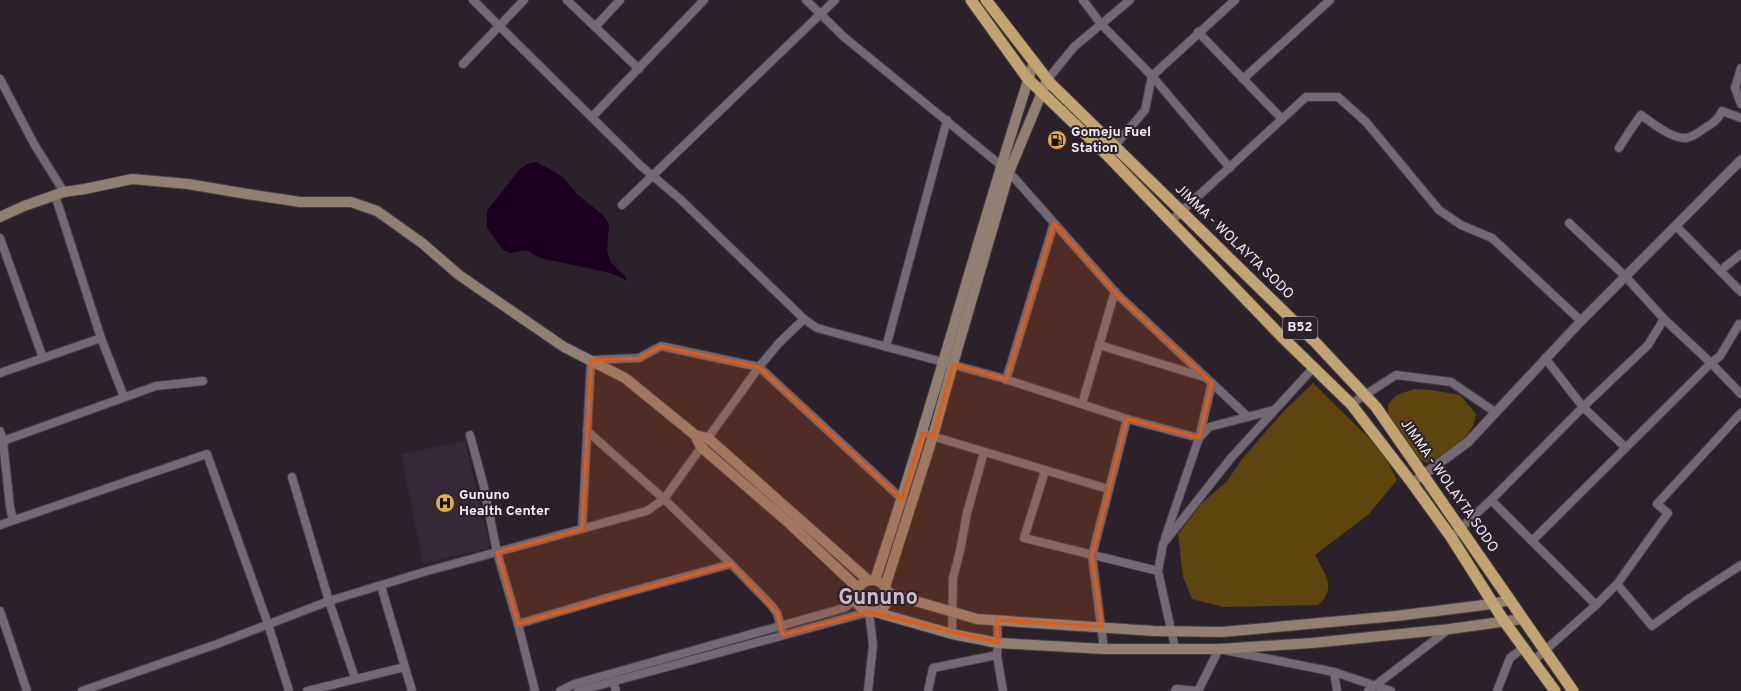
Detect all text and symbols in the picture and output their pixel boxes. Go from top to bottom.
place label: Gomeju Fuel Station [1071,124,1151,157]
fuel station icon: Gomeju Fuel Station [1046,129,1068,151]
street label: JIMMA - WOLAYTA SODO [1171,181,1297,303]
road number: B52 [1283,317,1317,339]
street label: JIMMA - WOLAYTA SODO [1397,416,1501,556]
place label: Gununo Health Center [459,487,550,520]
hospital icon: Gununo Health Center [434,492,456,514]
district label: Gununo [838,585,918,612]

